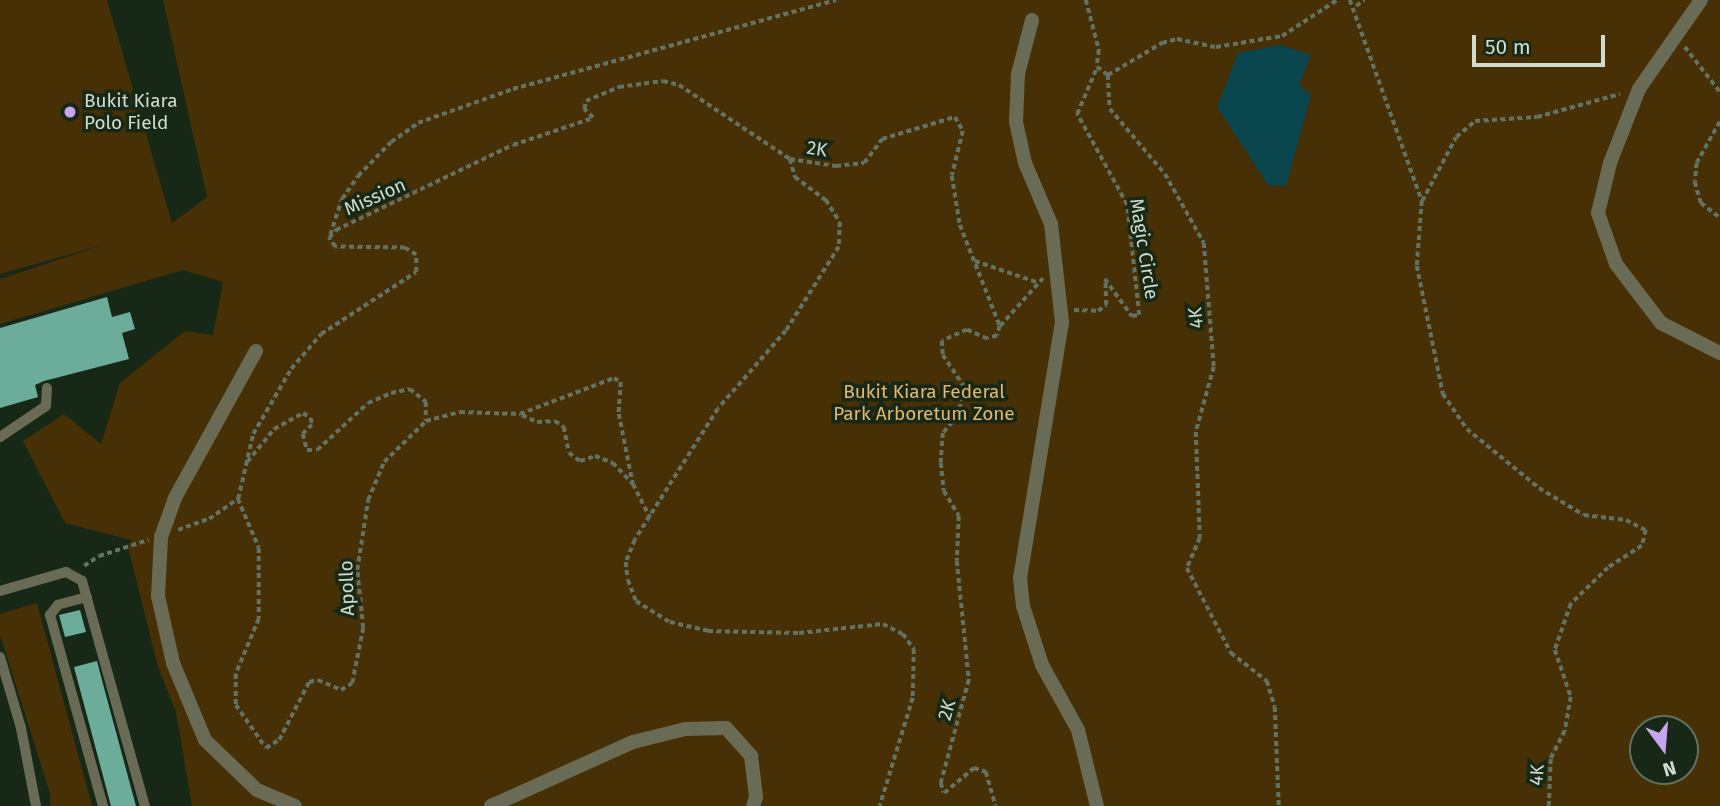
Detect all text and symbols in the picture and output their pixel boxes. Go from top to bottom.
scale bar [1475,21,1608,65]
text: 50 m [1485,34,1531,60]
place label: Bukit Kiara Polo Field [84,90,177,134]
marker: Bukit Kiara Polo Field [62,104,78,120]
street label: 2K [805,136,829,162]
street label: Mission [341,173,409,221]
street label: Magic Circle [1125,197,1163,301]
street label: 4K [1184,306,1208,330]
park label: Bukit Kiara Federal Park Arboretum Zone [833,381,1015,425]
street label: Apollo [335,560,359,616]
street label: 2K [933,697,961,723]
north arrow [1629,715,1699,785]
text: N [1660,756,1679,782]
street label: 4K [1525,764,1549,786]

